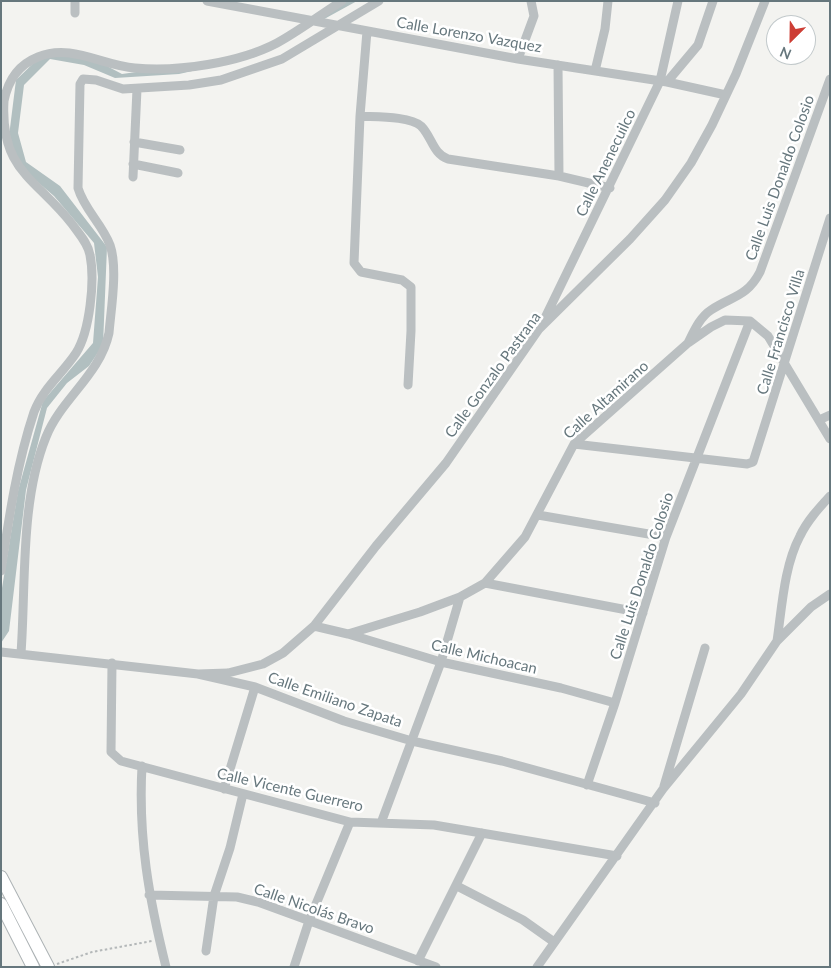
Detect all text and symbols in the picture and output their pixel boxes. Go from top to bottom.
street label: Calle Lorenzo Vazquez [395,13,543,57]
north arrow [766,15,816,65]
text: N [777,43,794,63]
street label: Calle Luis Donaldo Colosio [742,93,818,263]
street label: Calle Anenecuilco [572,106,640,220]
street label: Calle Francisco Villa [753,267,809,397]
street label: Calle Gonzalo Pastrana [441,309,545,441]
street label: Calle Altamirano [560,357,652,443]
street label: Calle Luis Donaldo Colosio [606,490,678,662]
street label: Calle Michoacan [429,636,539,678]
street label: Calle Emiliano Zapata [265,669,405,731]
street label: Calle Vicente Guerrero [215,764,365,816]
street label: Calle Nicolás Bravo [251,880,377,938]

